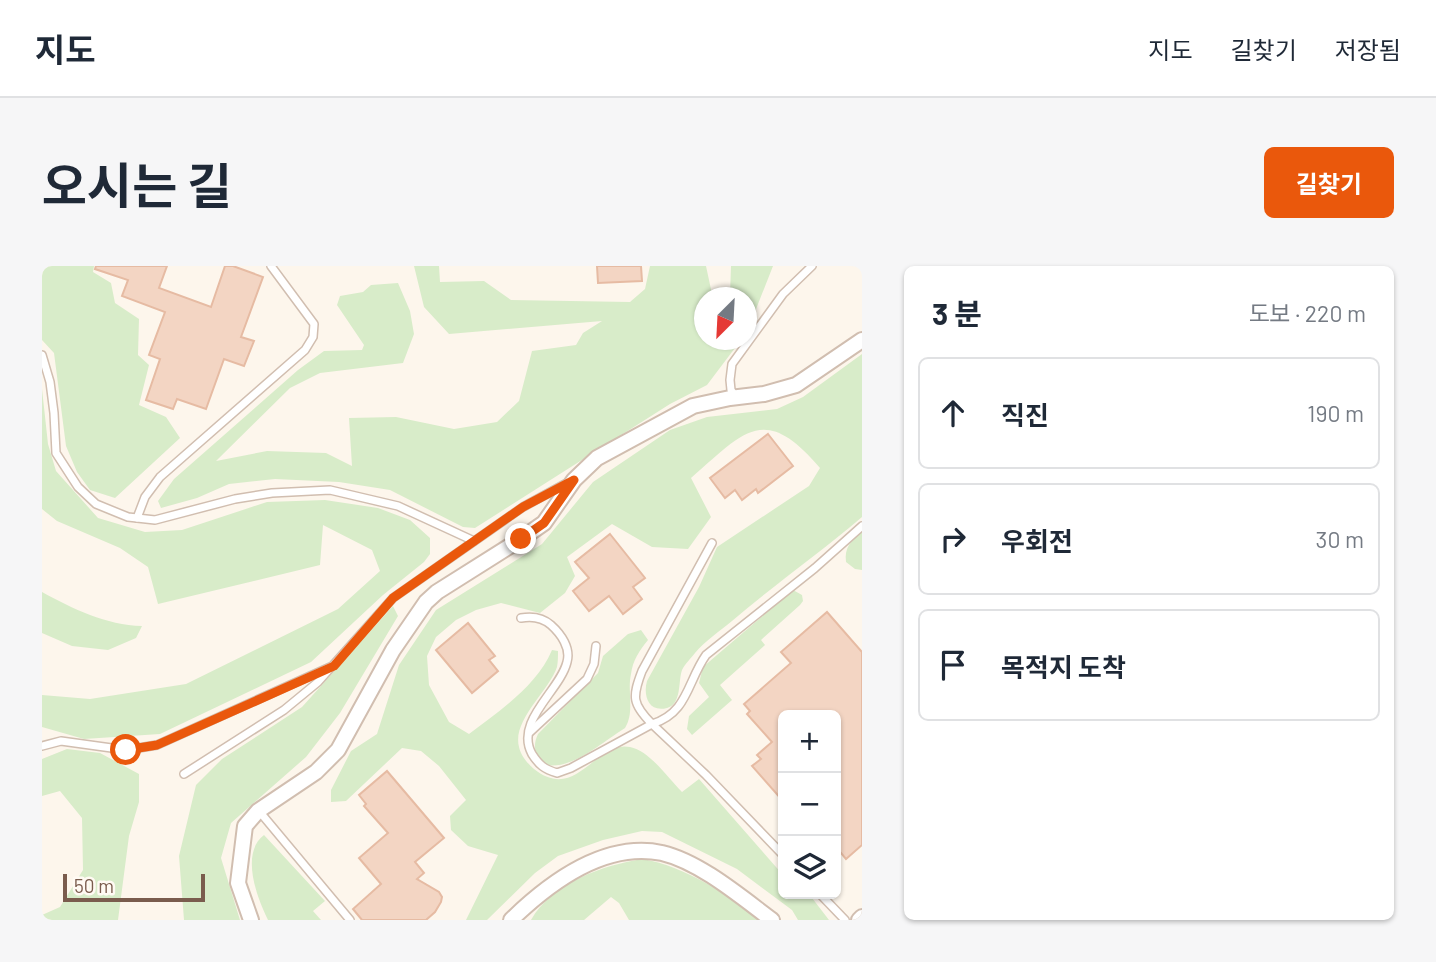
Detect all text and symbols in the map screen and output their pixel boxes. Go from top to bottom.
text: 지도 [35,29,96,69]
text: 지도 [1148,35,1193,64]
text: 길찾기 [1231,35,1297,64]
text: 저장됨 [1335,35,1401,64]
button: 길찾기 [1264,147,1394,218]
text: 오시는 길 [42,155,232,214]
north arrow [694,287,757,350]
text: 3 분 [932,295,982,331]
text: 도보 · 220 m [1248,299,1366,327]
icon: ahead [934,394,972,432]
text: 직진 [1001,399,1049,430]
text: 190 m [1307,399,1364,427]
icon: right [934,520,972,558]
route end [505,523,536,554]
text: 우회전 [1001,525,1073,556]
text: 30 m [1316,525,1364,553]
icon: arrive [934,646,972,684]
text: 목적지 도착 [1001,651,1126,682]
map controls [778,710,841,899]
button: + [778,710,841,773]
route start [110,734,141,765]
button: − [778,773,841,836]
button: layers [778,836,841,899]
scale bar [63,871,205,903]
text: 50 m [74,874,114,897]

